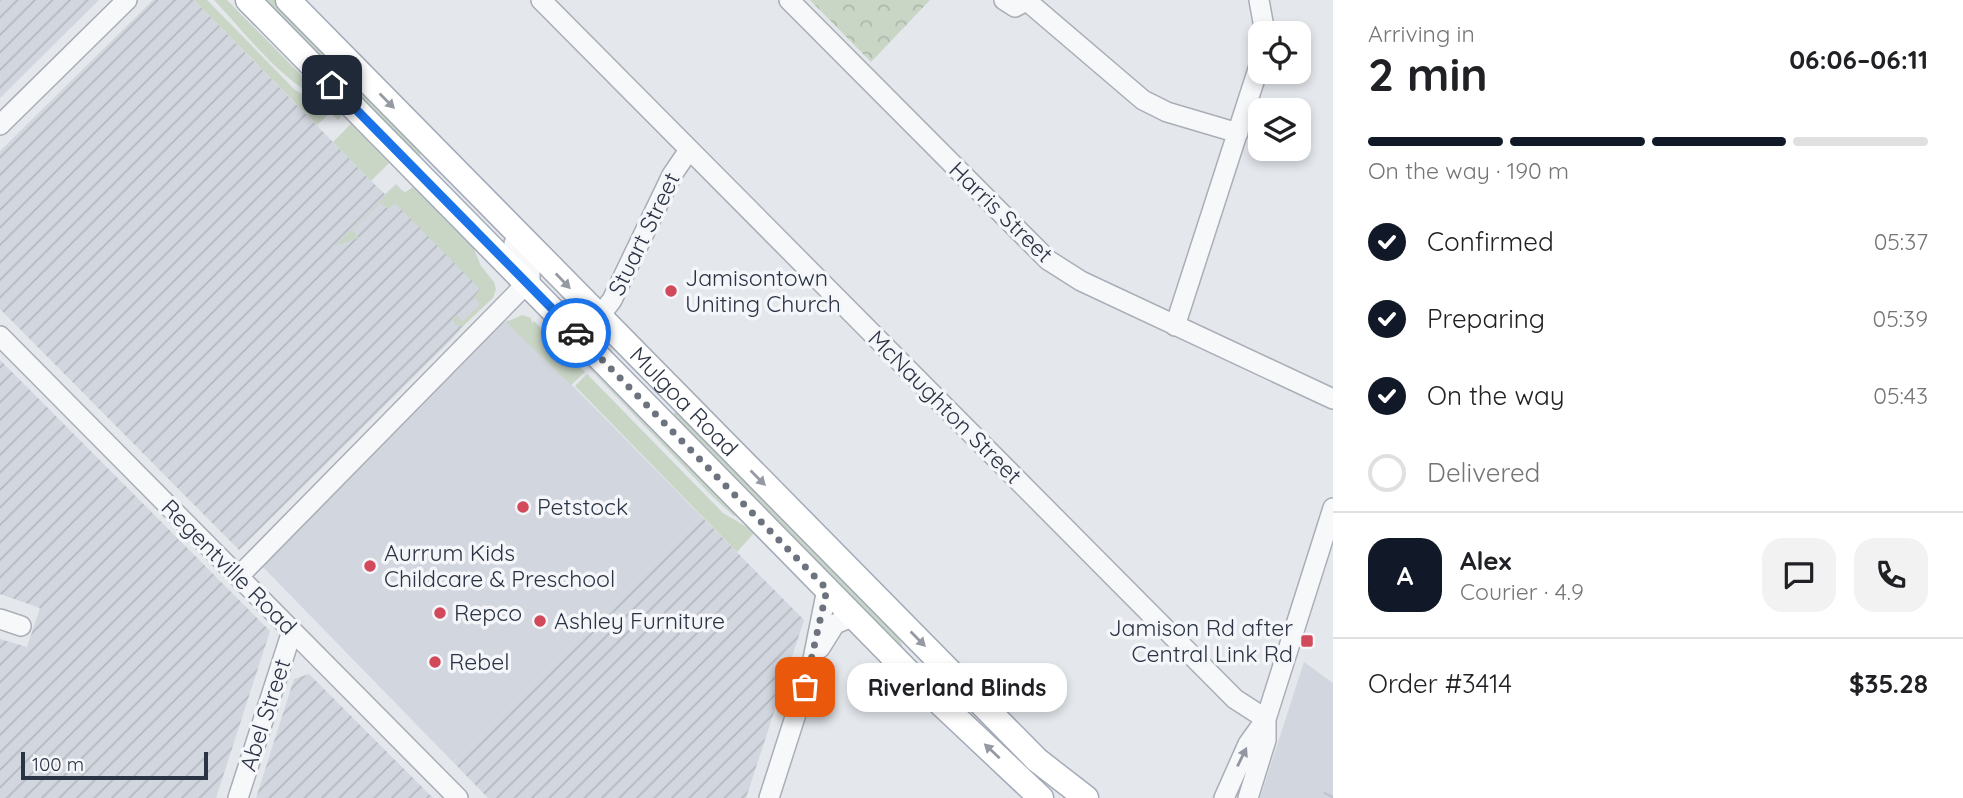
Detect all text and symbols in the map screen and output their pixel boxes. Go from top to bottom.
text: Arriving in [1368,19,1475,48]
map controls [1248,21,1311,161]
button: locate [1248,21,1311,84]
text: 06:06–06:11 [1789,43,1928,76]
text: 2 min [1368,45,1488,103]
pin [302,55,362,115]
icon: home [313,66,351,104]
one-way arrow [379,92,396,109]
button: layers [1248,98,1311,161]
street label: Harris Street [943,155,1059,268]
text: On the way · 190 m [1368,156,1569,185]
street label: Stuart Street [601,167,686,300]
icon: check [1368,223,1406,261]
text: Confirmed [1427,225,1554,258]
text: 05:37 [1874,227,1928,256]
place label: Jamisontown Uniting Church [685,263,841,318]
one-way arrow [555,272,571,289]
marker: Jamisontown Uniting Church [663,283,679,299]
courier [541,298,611,368]
icon: check [1368,300,1406,338]
text: Preparing [1427,302,1545,335]
text: 05:39 [1873,304,1928,333]
icon: car [557,314,595,352]
street label: McNaughton Street [862,324,1028,490]
street label: Mulgoa Road [624,340,745,462]
icon: check [1368,377,1406,415]
text: On the way [1427,379,1565,412]
text: 05:43 [1873,381,1928,410]
text: Delivered [1427,456,1540,489]
one-way arrow [749,469,766,486]
place label: Petstock [537,492,628,521]
street label: Regentville Road [155,493,303,641]
marker: Petstock [515,499,531,515]
place label: Aurrum Kids Childcare & Preschool [384,538,615,593]
button: chat [1762,538,1836,612]
button: phone [1854,538,1928,612]
text: Alex [1460,544,1511,577]
marker: Aurrum Kids Childcare & Preschool [362,558,378,574]
text: A [1397,559,1413,592]
text: Courier · 4.9 [1460,577,1584,606]
place label: Repco [454,598,522,627]
marker: Repco [432,605,448,621]
place label: Ashley Furniture [554,606,725,635]
marker: Ashley Furniture [532,613,548,629]
place label: Jamison Rd after Central Link Rd [1108,613,1293,668]
one-way arrow [909,631,926,648]
marker: Jamison Rd after Central Link Rd [1299,633,1315,649]
place label: Rebel [449,647,510,676]
marker: Rebel [427,654,443,670]
street label: Abel Street [233,655,296,775]
pin [775,657,835,717]
callout: Riverland Blinds [847,662,1068,712]
text: Order #3414 [1368,667,1512,700]
text: $35.28 [1849,667,1928,700]
icon: bag [786,668,824,706]
text: Riverland Blinds [868,673,1046,702]
one-way arrow [984,744,1001,760]
one-way arrow [1236,747,1248,767]
scale bar [21,749,208,781]
text: 100 m [32,752,84,776]

